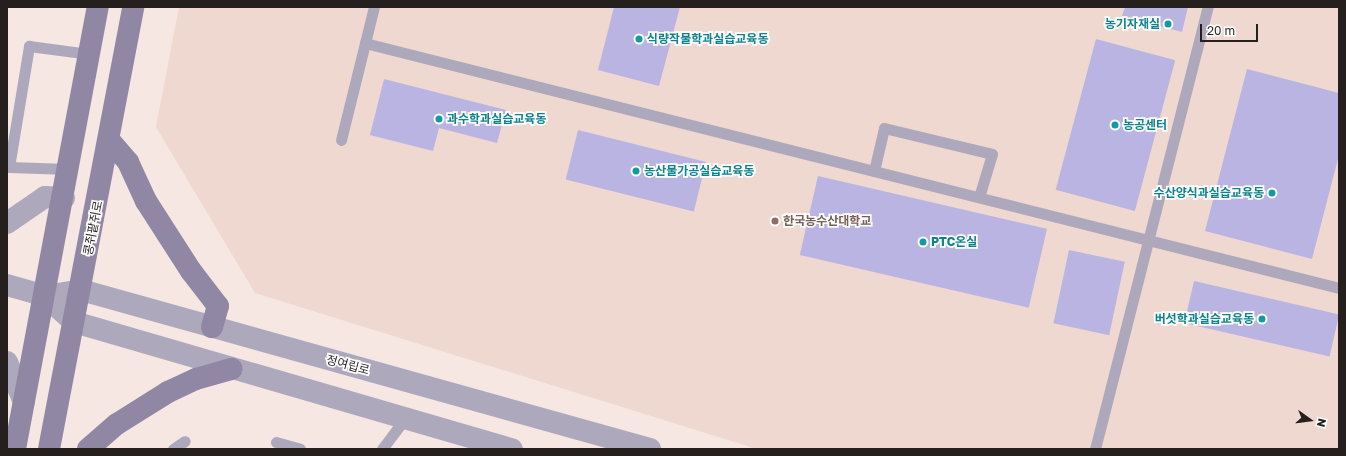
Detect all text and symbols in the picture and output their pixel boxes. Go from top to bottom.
scale bar [1202,16,1260,42]
place label: 농기자재실 [1105,17,1160,31]
marker: 농기자재실 [1163,19,1173,29]
text: 20 m [1207,23,1235,38]
place label: 식량작물학과실습교육동 [647,32,768,46]
marker: 식량작물학과실습교육동 [634,34,644,44]
place label: 과수학과실습교육동 [447,112,546,126]
marker: 과수학과실습교육동 [434,114,444,124]
place label: 농공센터 [1123,118,1167,132]
marker: 농공센터 [1110,120,1120,130]
place label: 농산물가공실습교육동 [644,164,754,178]
marker: 농산물가공실습교육동 [631,166,641,176]
place label: 수산양식과실습교육동 [1154,186,1264,200]
marker: 수산양식과실습교육동 [1267,188,1277,198]
street label: 콩쥐팥쥐로 [81,200,105,256]
place label: 한국농수산대학교 [783,214,871,228]
marker: 한국농수산대학교 [770,216,780,226]
place label: PTC온실 [931,235,977,249]
marker: PTC온실 [918,237,928,247]
place label: 버섯학과실습교육동 [1155,312,1254,326]
marker: 버섯학과실습교육동 [1257,314,1267,324]
street label: 정여립로 [325,352,371,378]
north arrow [1290,400,1330,440]
text: N [1315,417,1329,429]

